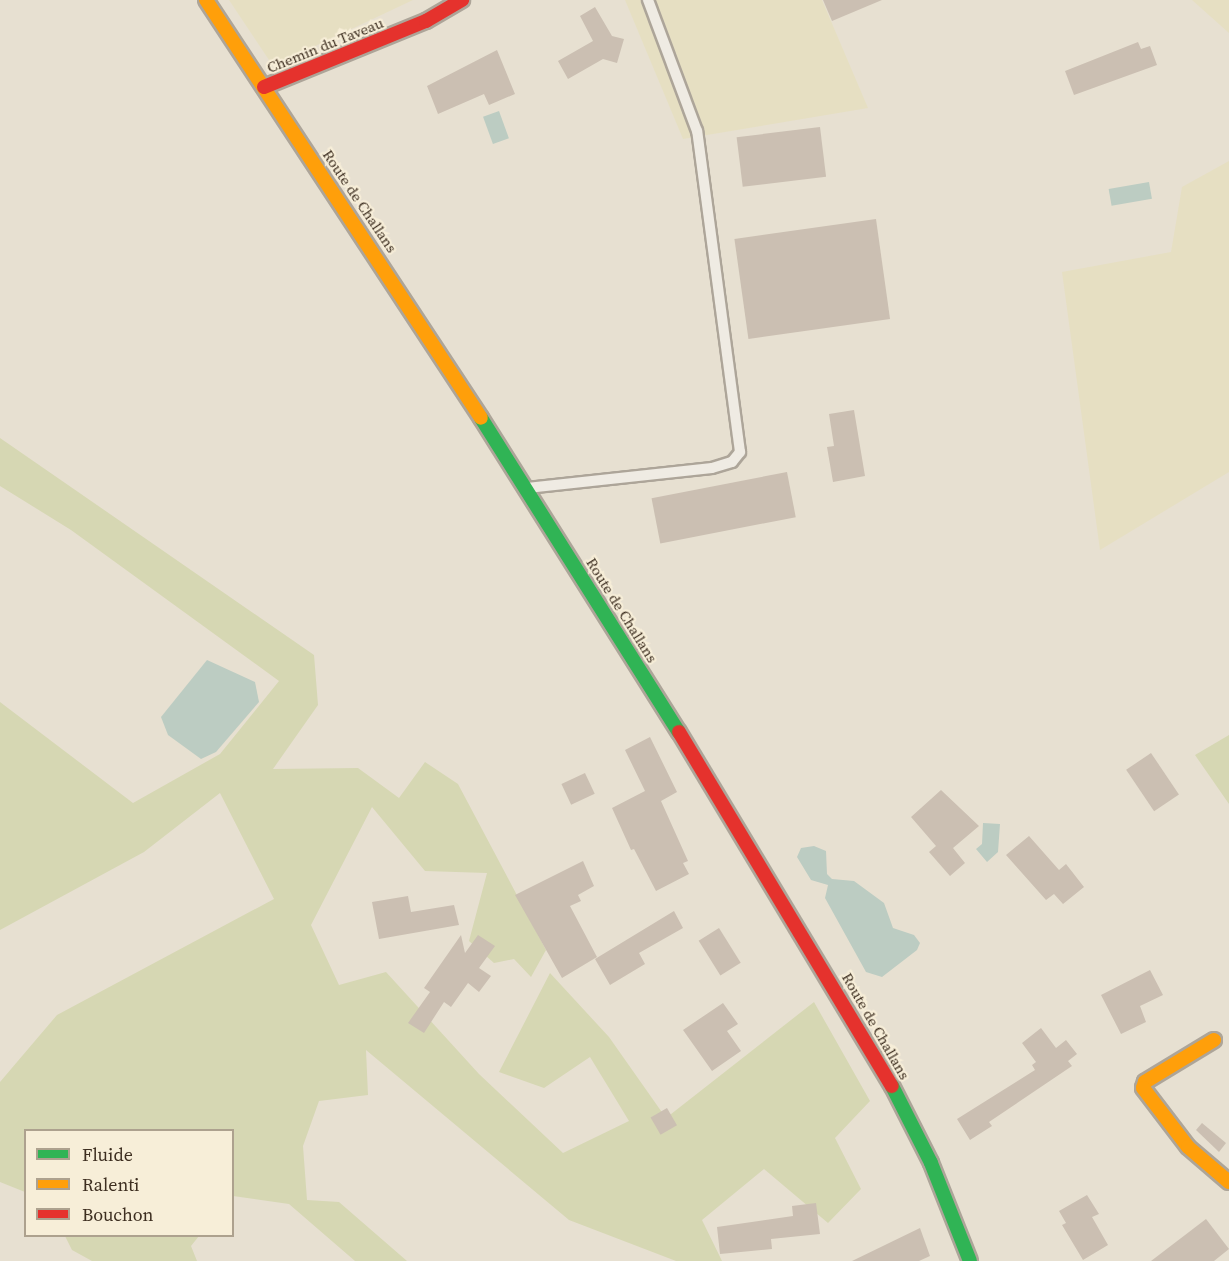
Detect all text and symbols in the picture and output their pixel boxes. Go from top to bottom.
street label: Chemin du Taveau [264,13,386,77]
street label: Route de Challans [319,146,401,256]
street label: Route de Challans [583,554,661,666]
street label: Route de Challans [838,969,914,1083]
legend [24,1129,234,1237]
text: Fluide [82,1142,133,1167]
text: Ralenti [82,1172,139,1197]
text: Bouchon [82,1202,154,1227]

